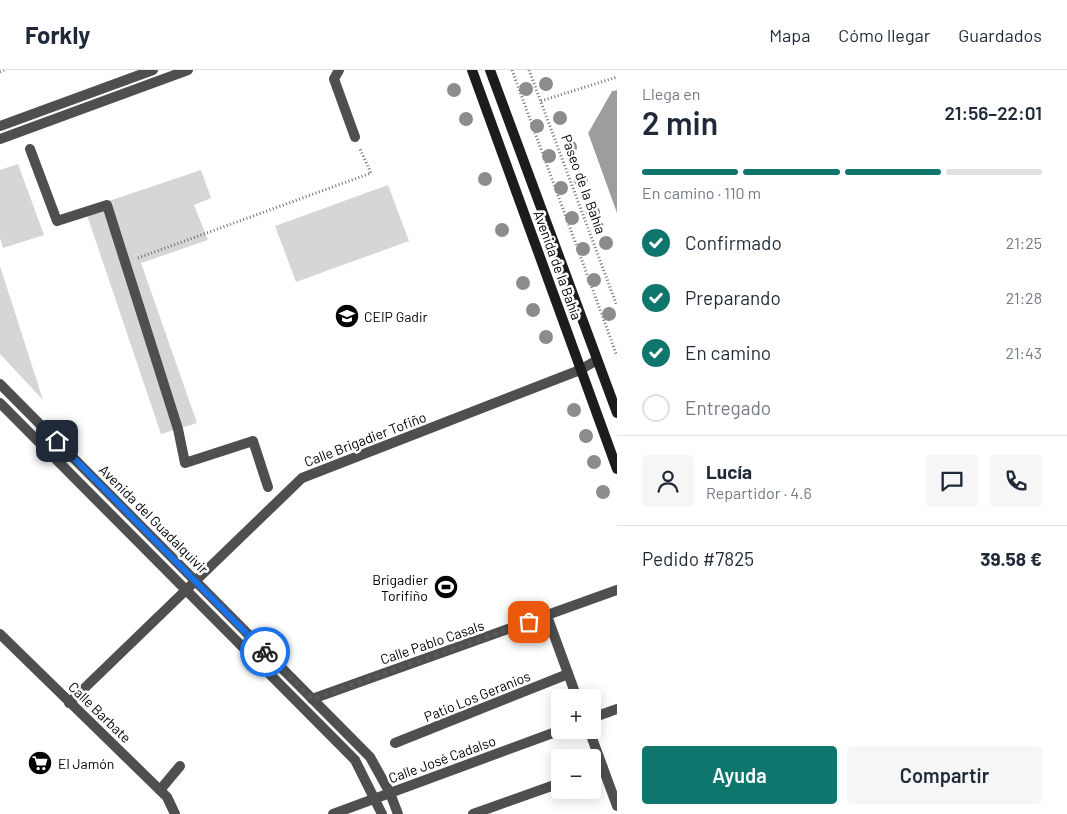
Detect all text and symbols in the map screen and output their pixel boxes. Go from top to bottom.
text: Forkly [25,20,90,49]
text: Mapa [769,24,810,46]
text: Cómo llegar [838,24,930,46]
text: Guardados [958,24,1042,46]
text: Llega en [642,84,700,103]
text: 21:56–22:01 [944,101,1042,124]
text: 2 min [642,103,718,141]
street label: Paseo de la Bahía [558,132,610,236]
text: En camino · 110 m [642,183,761,202]
street label: Avenida de la Bahía [530,208,586,322]
icon: check [642,229,670,257]
text: Confirmado [685,231,782,254]
text: 21:25 [1006,233,1042,252]
icon: check [642,284,670,312]
text: Preparando [685,286,781,309]
text: 21:28 [1006,288,1042,307]
school or university icon: CEIP Gadir [334,303,360,329]
place label: CEIP Gadir [364,308,428,325]
icon: check [642,339,670,367]
text: En camino [685,341,771,364]
text: 21:43 [1006,343,1042,362]
text: Entregado [685,396,771,419]
street label: Calle Brigadier Tofiño [302,408,428,470]
pin [36,420,78,462]
icon: home [43,427,71,455]
button: person [642,455,694,507]
button: chat [926,455,978,507]
button: phone [990,455,1042,507]
text: Lucía [706,460,752,483]
street label: Avenida del Guadalquivir [96,461,212,577]
text: Repartidor · 4.6 [706,483,812,502]
text: Pedido #7825 [642,547,754,570]
text: 39.58 € [980,547,1042,570]
place label: Brigadier Torifiño [372,571,428,604]
sports icon: Brigadier Torifiño [433,574,459,600]
pin [508,601,550,643]
icon: bag [515,608,543,636]
street label: Calle Pablo Casals [378,616,486,668]
courier [240,627,290,677]
icon: bike [251,638,279,666]
street label: Patio Los Geranios [421,667,533,725]
street label: Calle Barbate [65,678,135,746]
map controls [551,689,601,799]
button: + [551,689,601,739]
street label: Calle José Cadalso [386,732,498,786]
button: Ayuda [642,746,837,804]
button: Compartir [847,746,1042,804]
button: − [551,749,601,799]
supermarket icon: El Jamón [27,750,53,776]
place label: El Jamón [58,755,114,772]

